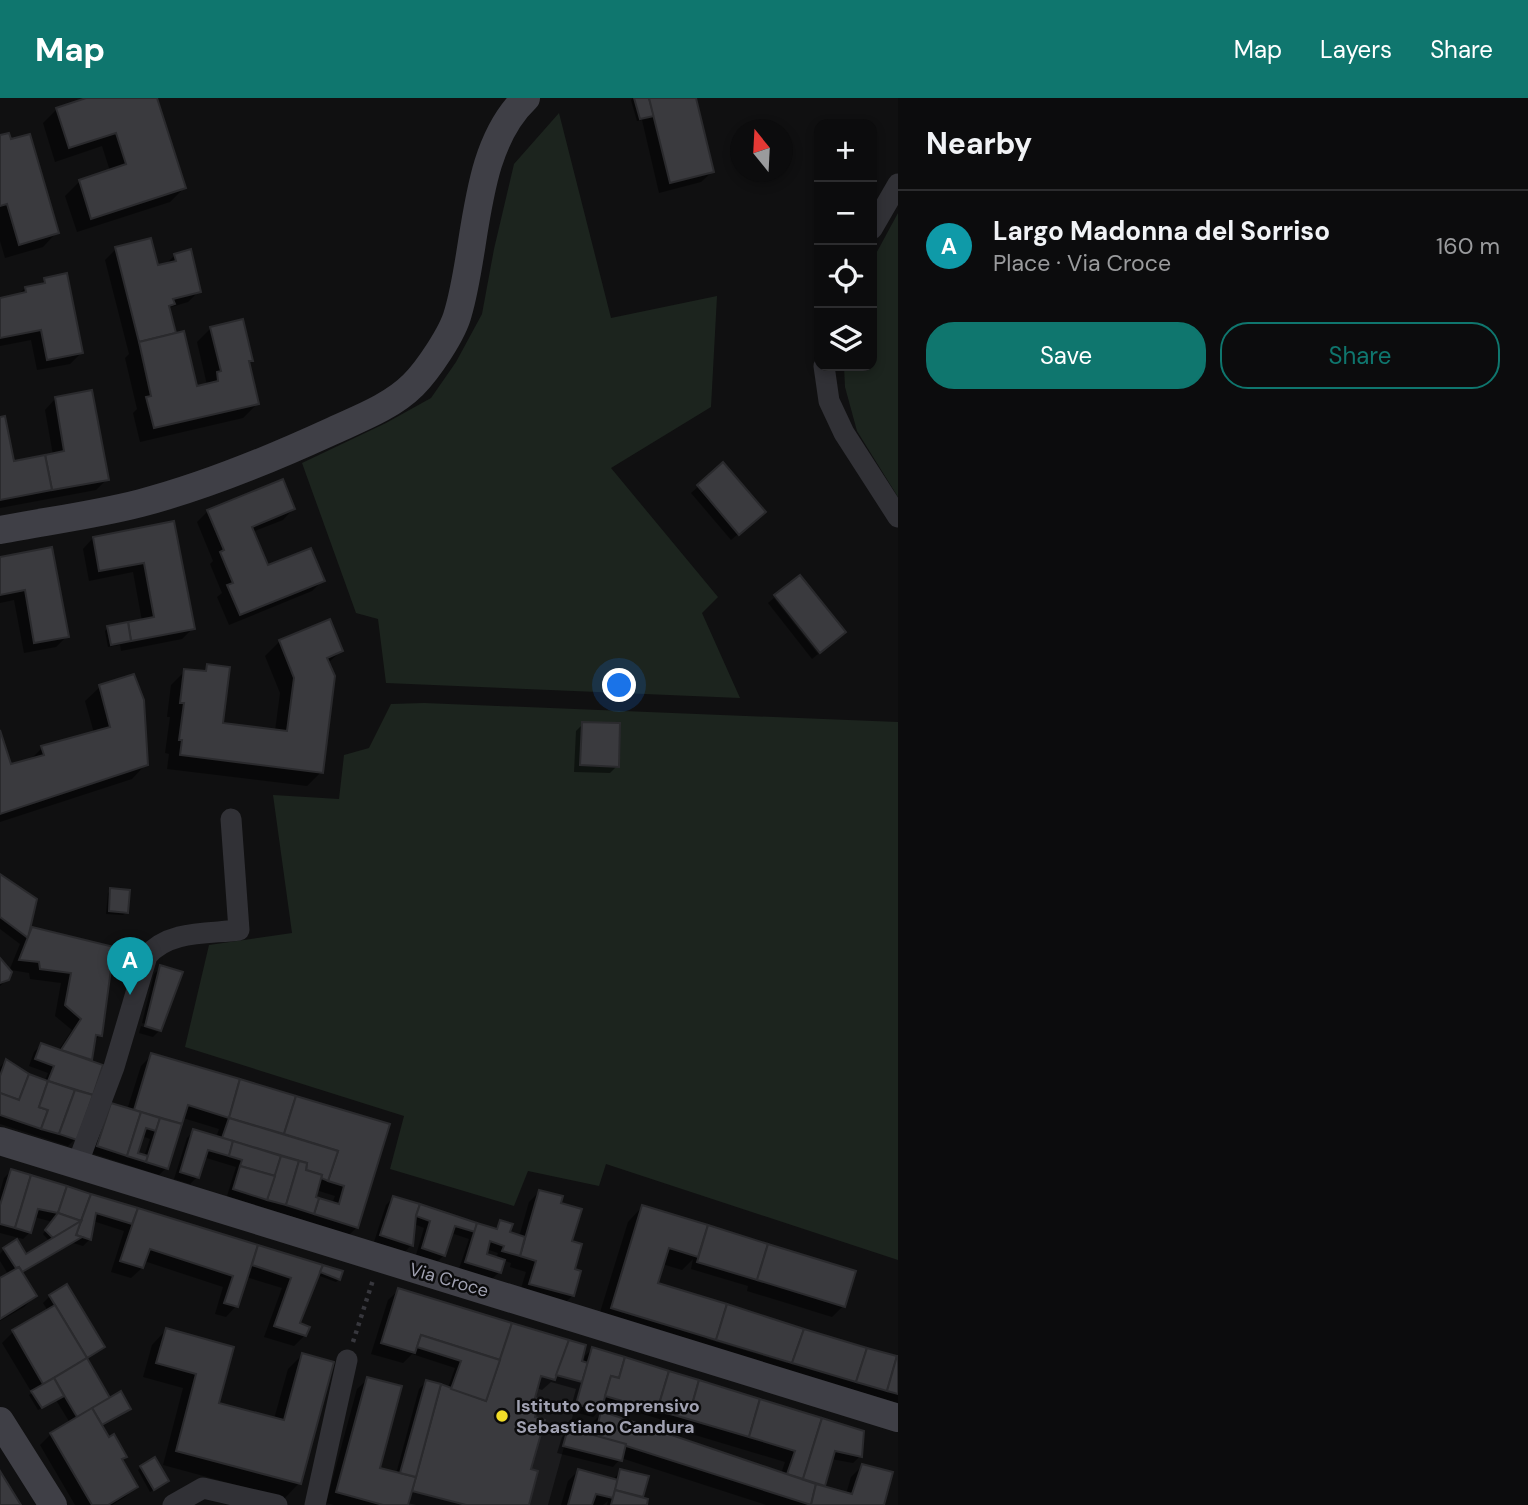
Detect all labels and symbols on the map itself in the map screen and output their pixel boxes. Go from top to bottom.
north arrow [730,119,793,182]
your location [602,668,636,702]
pin: A [107,937,153,995]
street label: Via Croce [407,1257,491,1303]
place label: Istituto comprensivo Sebastiano Candura [516,1394,700,1439]
marker: Istituto comprensivo Sebastiano Candura [494,1408,510,1424]

